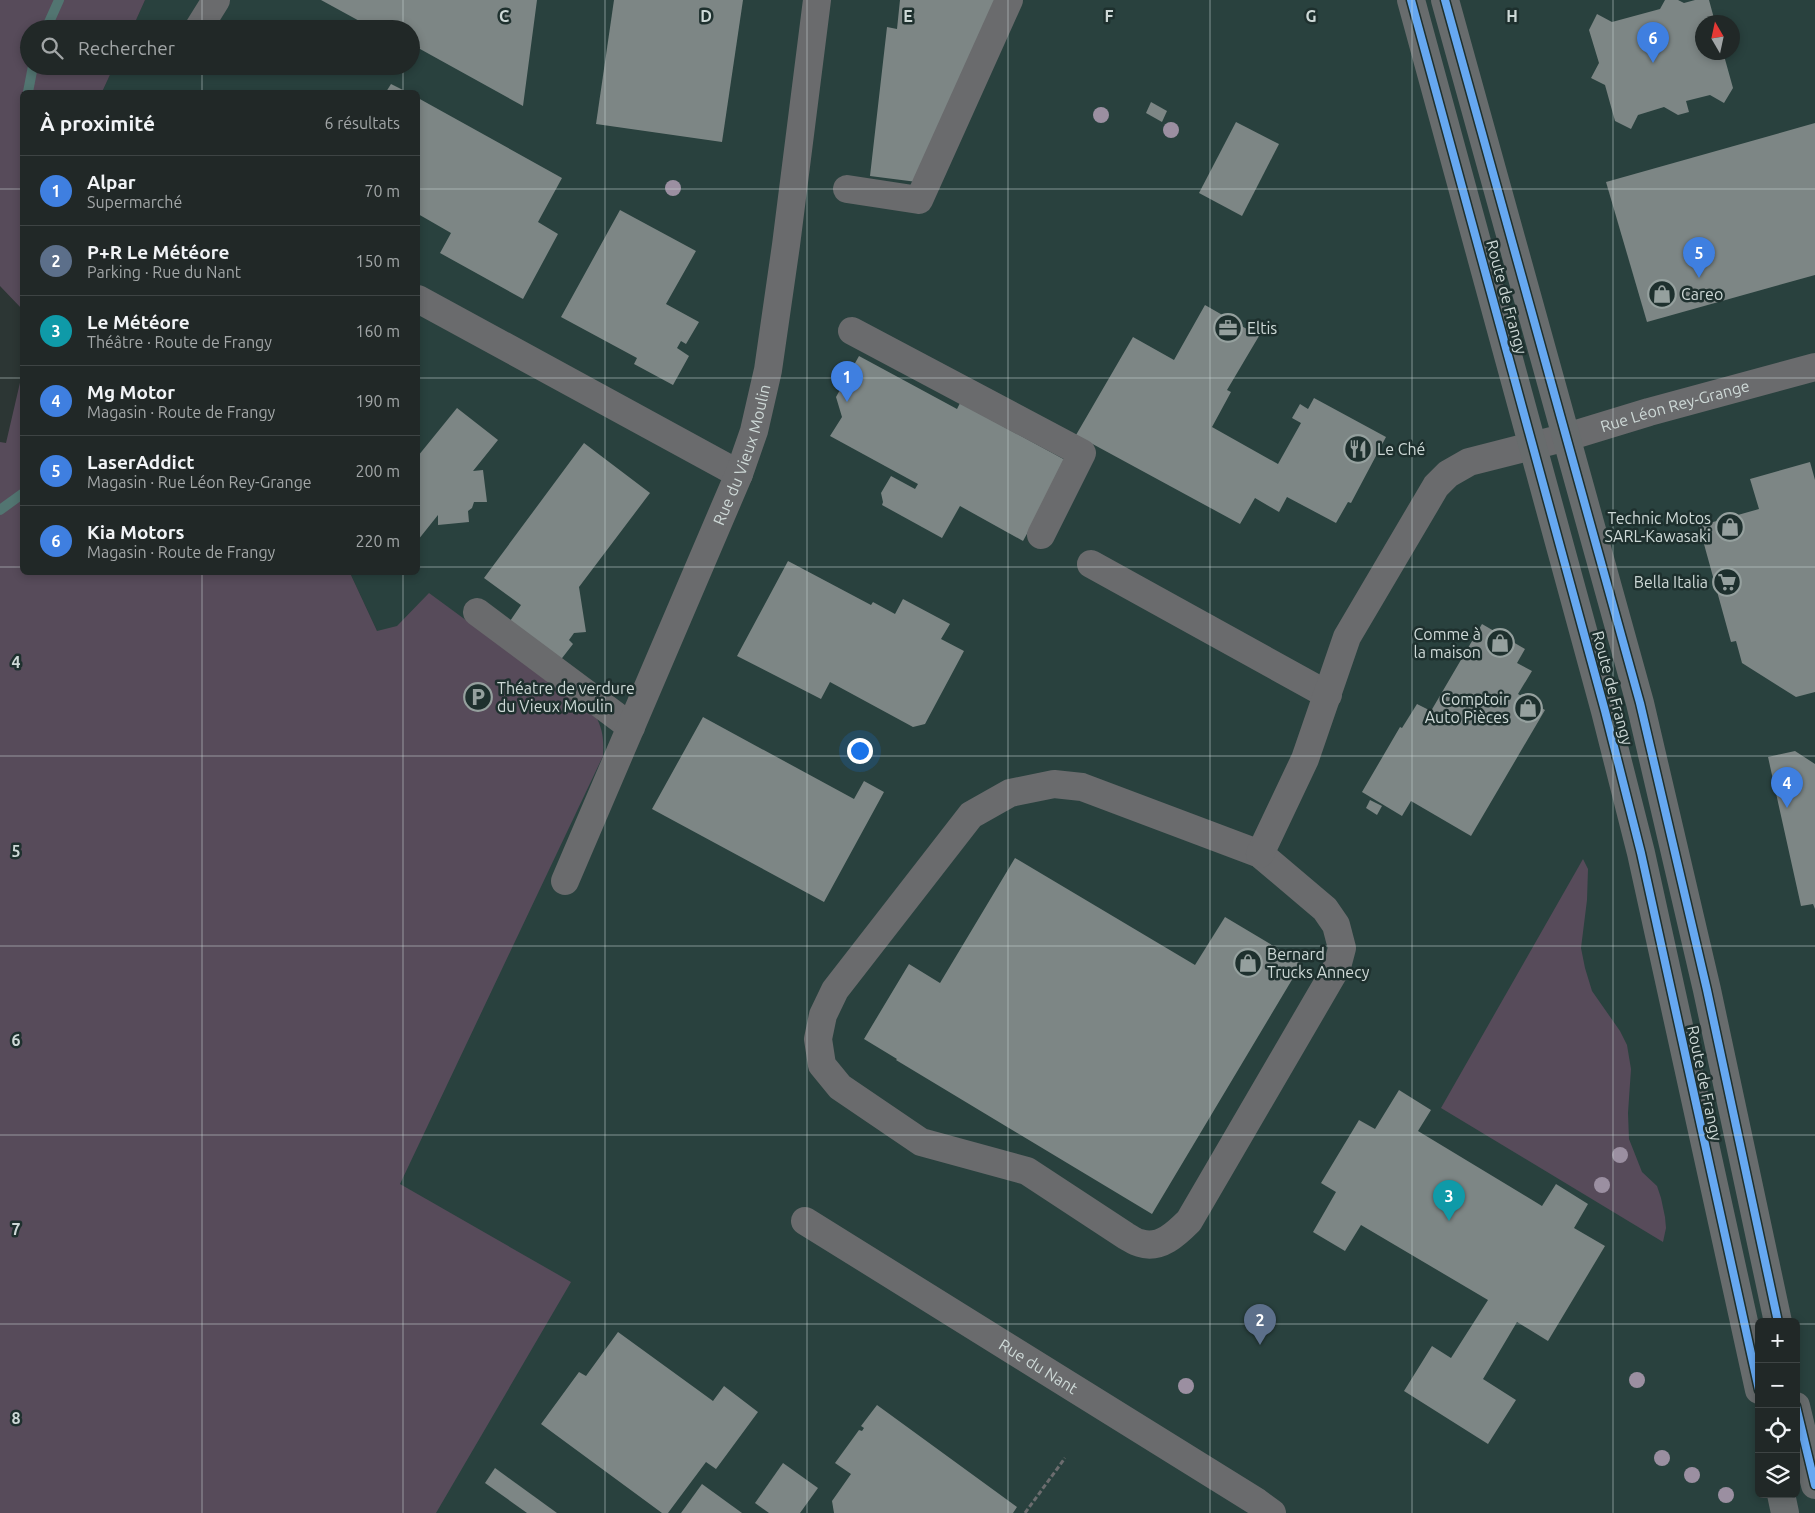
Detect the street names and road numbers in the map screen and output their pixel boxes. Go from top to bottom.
street label: Route de Frangy [1483,238,1531,356]
street label: Rue Léon Rey-Grange [1598,376,1751,435]
street label: Rue du Vieux Moulin [709,382,773,528]
street label: Route de Frangy [1589,629,1637,747]
street label: Route de Frangy [1684,1024,1726,1143]
street label: Rue du Nant [996,1335,1082,1398]

